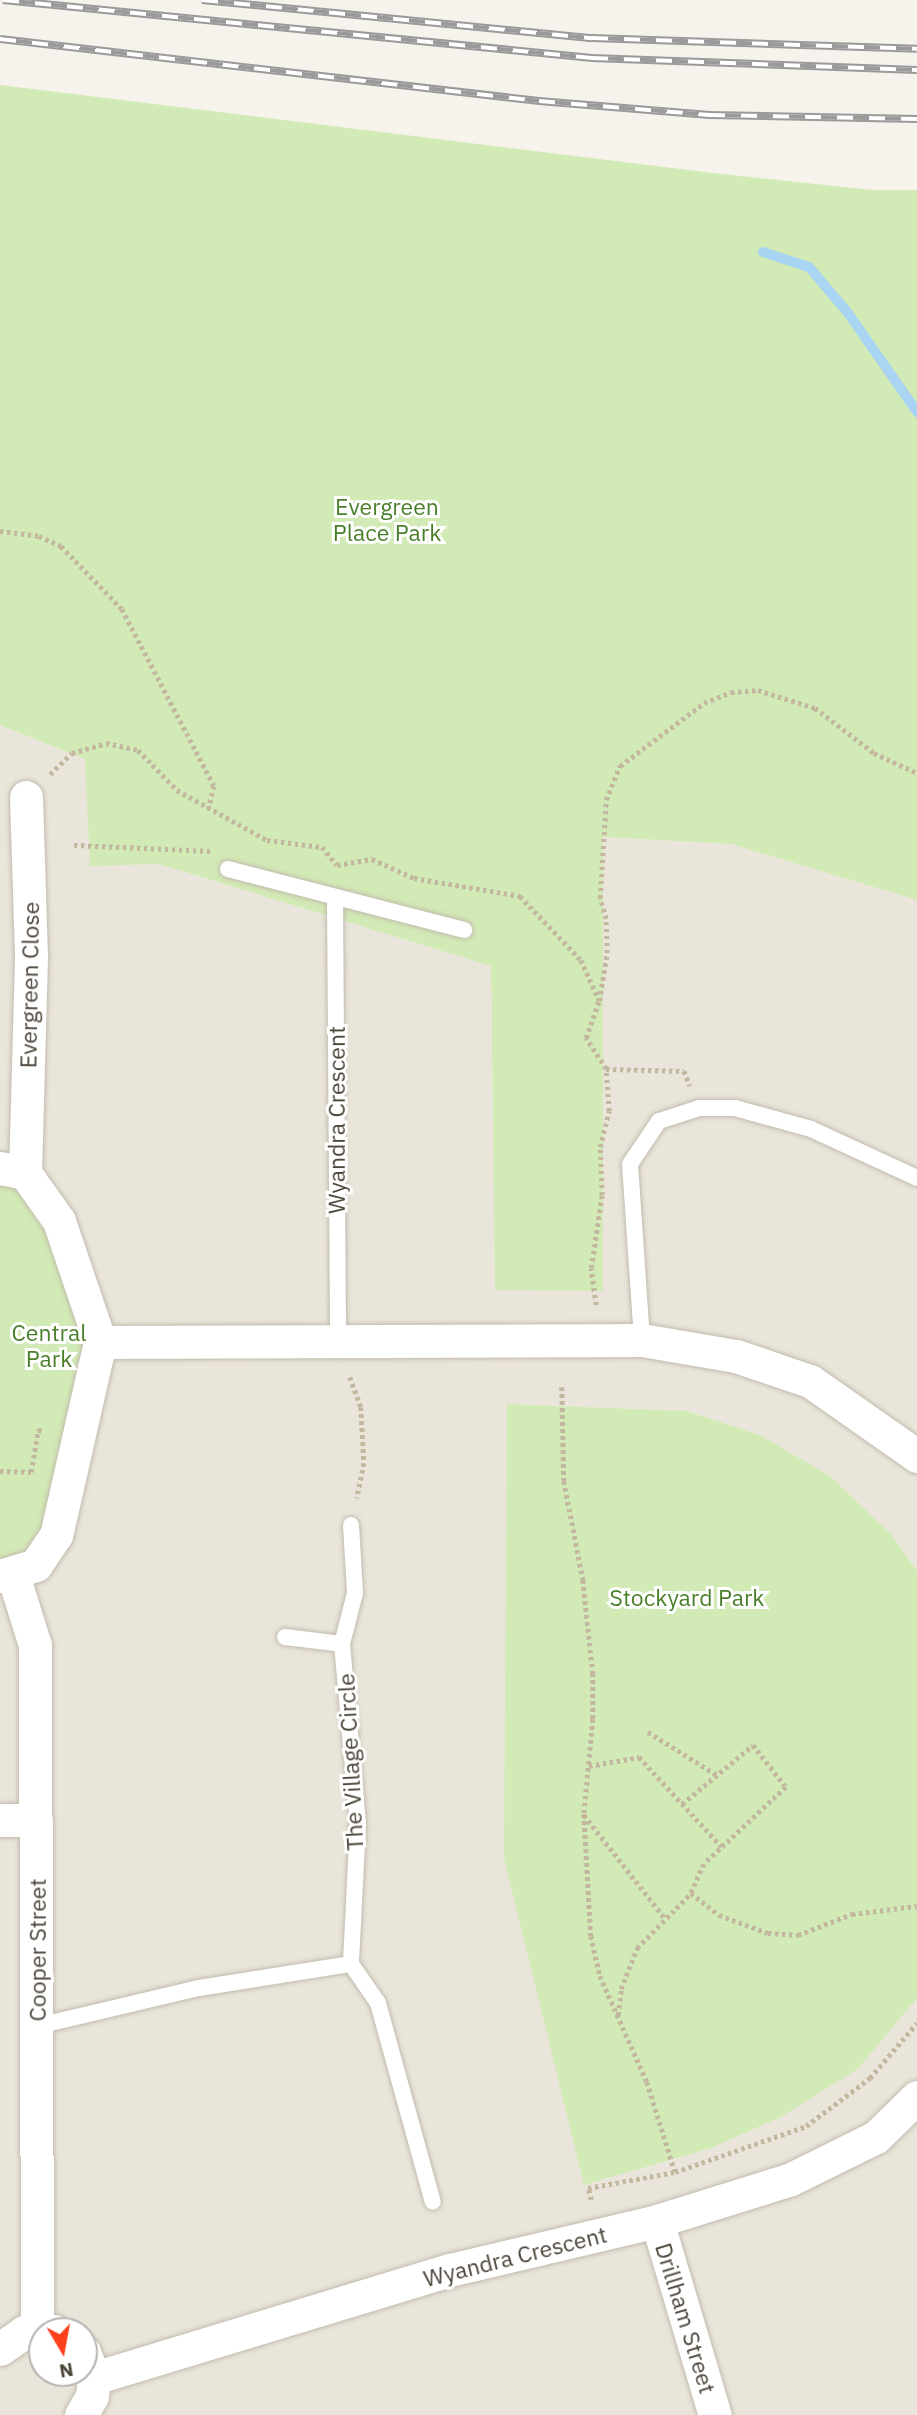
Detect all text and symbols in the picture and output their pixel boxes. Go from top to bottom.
park label: Evergreen Place Park [333,492,441,546]
street label: Evergreen Close [14,902,44,1068]
street label: Wyandra Crescent [322,1026,350,1214]
park label: Central Park [12,1318,86,1372]
park label: Stockyard Park [610,1583,764,1611]
street label: The Village Circle [332,1673,368,1851]
street label: Cooper Street [23,1879,51,2021]
street label: Wyandra Crescent [420,2220,610,2292]
street label: Drillham Street [650,2239,722,2397]
north arrow [28,2317,98,2387]
text: N [57,2358,75,2384]

